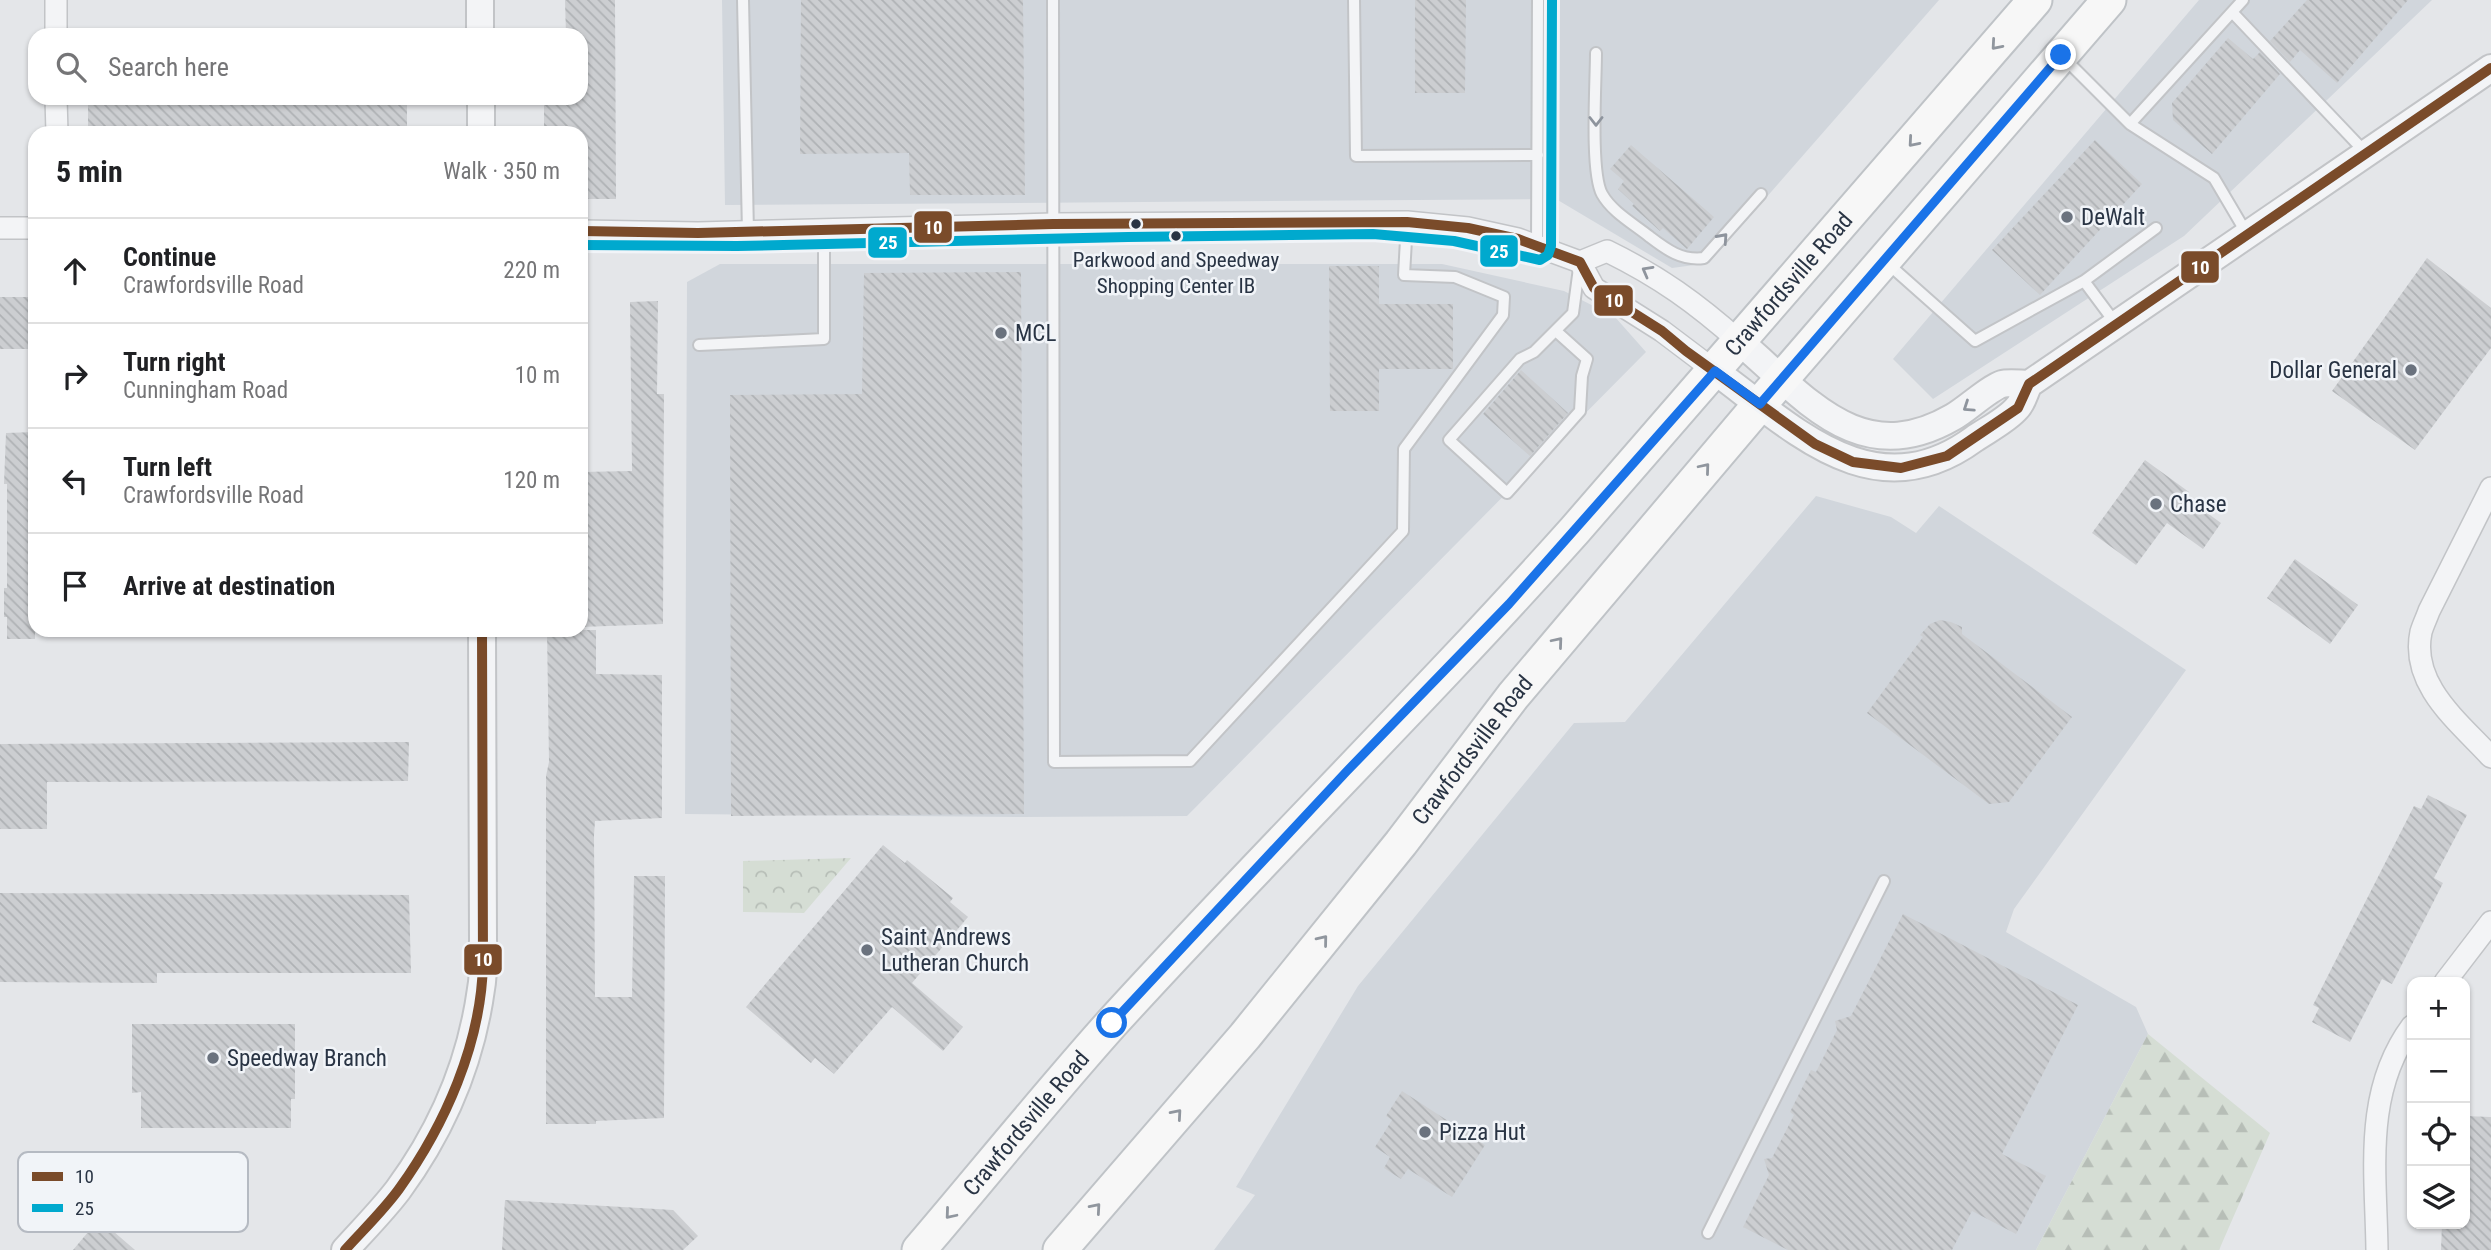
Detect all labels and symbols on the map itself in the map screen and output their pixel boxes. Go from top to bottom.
one-way arrow [1992,37,2004,50]
route end [2045,39,2076,70]
one-way arrow [1588,116,1604,127]
one-way arrow [1909,134,1921,147]
place label: DeWalt [2081,204,2145,231]
street label: Crawfordsville Road [1719,207,1858,362]
marker: DeWalt [2059,209,2075,225]
line badge: 10 [913,210,953,244]
text: 10 [923,216,943,239]
unlabelled marker [1129,217,1143,231]
line badge: 25 [867,226,908,259]
marker: Parkwood and Speedway Shopping Center IB [1169,229,1183,243]
text: 25 [878,231,898,254]
one-way arrow [1715,233,1728,246]
line badge: 25 [1479,234,1519,268]
text: 25 [1489,240,1509,263]
place label: Parkwood and Speedway Shopping Center IB [1073,248,1280,298]
line badge: 10 [2180,250,2220,284]
text: 10 [2190,256,2210,279]
one-way arrow [1641,266,1654,279]
line badge: 10 [1593,284,1634,317]
text: 10 [1604,289,1624,312]
place label: MCL [1015,320,1056,347]
marker: MCL [993,325,1009,341]
place label: Dollar General [2269,357,2397,384]
marker: Dollar General [2403,362,2419,378]
one-way arrow [1963,399,1976,411]
one-way arrow [1697,464,1709,477]
place label: Chase [2170,491,2226,518]
marker: Chase [2148,496,2164,512]
one-way arrow [1550,637,1562,650]
street label: Crawfordsville Road [1407,670,1538,830]
place label: Saint Andrews Lutheran Church [881,924,1029,977]
one-way arrow [1315,935,1327,948]
marker: Saint Andrews Lutheran Church [859,942,875,958]
line badge: 10 [463,943,503,976]
text: 10 [473,948,493,971]
route start [1096,1007,1127,1038]
place label: Speedway Branch [227,1045,387,1072]
street label: Crawfordsville Road [958,1046,1095,1201]
marker: Speedway Branch [205,1050,221,1066]
one-way arrow [1169,1110,1181,1123]
place label: Pizza Hut [1439,1119,1526,1146]
marker: Pizza Hut [1417,1124,1433,1140]
legend [18,1152,248,1232]
text: 10 [75,1165,94,1188]
text: 25 [75,1197,94,1220]
one-way arrow [1088,1203,1100,1216]
one-way arrow [946,1205,958,1218]

